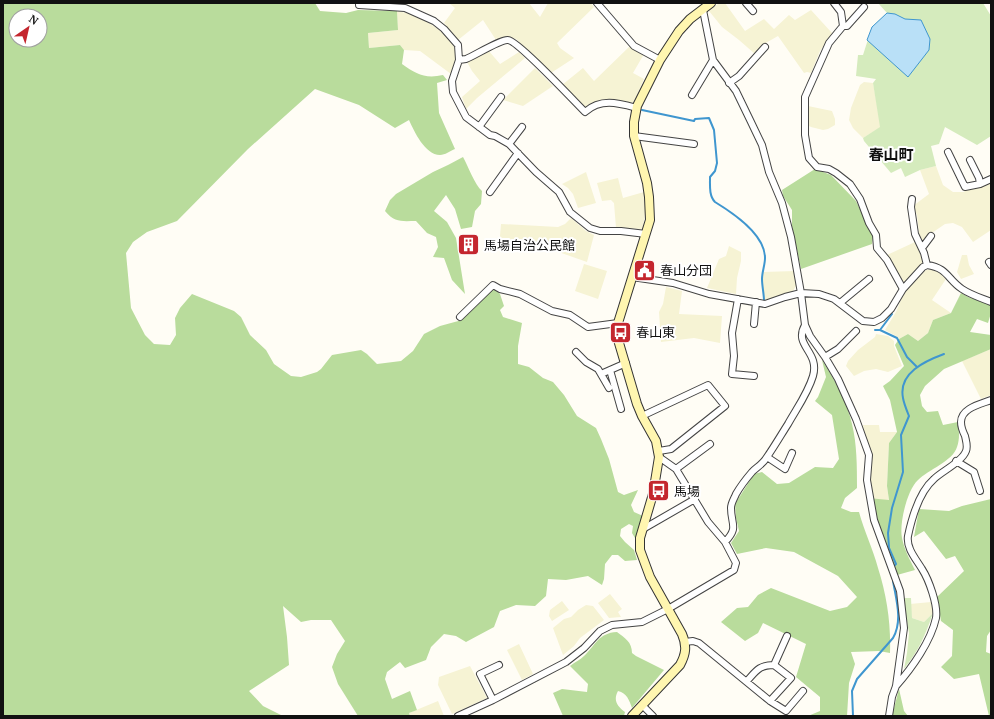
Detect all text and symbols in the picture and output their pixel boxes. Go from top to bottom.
north arrow [8,8,48,48]
text: N [26,12,42,28]
district label: 春山町 [868,144,914,164]
building icon: 馬場自治公民館 [455,232,481,258]
place label: 馬場自治公民館 [484,236,575,254]
public building icon: 春山分団 [631,257,657,283]
place label: 春山分団 [660,261,712,279]
bus stop icon: 春山東 [608,319,634,345]
place label: 春山東 [636,323,675,341]
bus stop icon: 馬場 [646,478,672,504]
place label: 馬場 [674,482,700,500]

